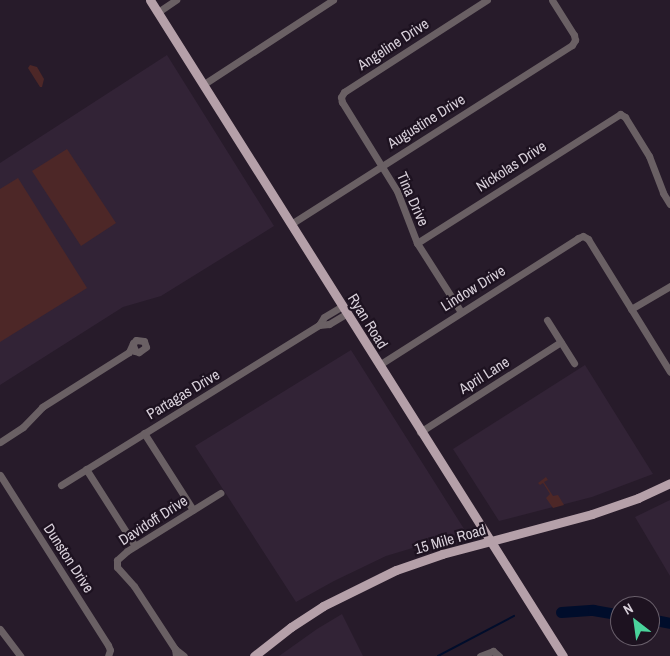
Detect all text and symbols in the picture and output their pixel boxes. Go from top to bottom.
street label: Angeline Drive [354,14,432,74]
street label: Augustine Drive [384,90,468,152]
street label: Nickolas Drive [473,137,549,195]
street label: Tina Drive [393,169,433,229]
street label: Lindow Drive [438,261,508,315]
street label: Ryan Road [344,290,392,352]
street label: April Lane [455,353,513,397]
street label: Partagas Drive [143,365,223,423]
street label: Davidoff Drive [115,491,191,549]
street label: Dunston Drive [40,520,98,596]
street label: 15 Mile Road [412,520,488,558]
north arrow [610,596,660,646]
text: N [620,599,636,619]

